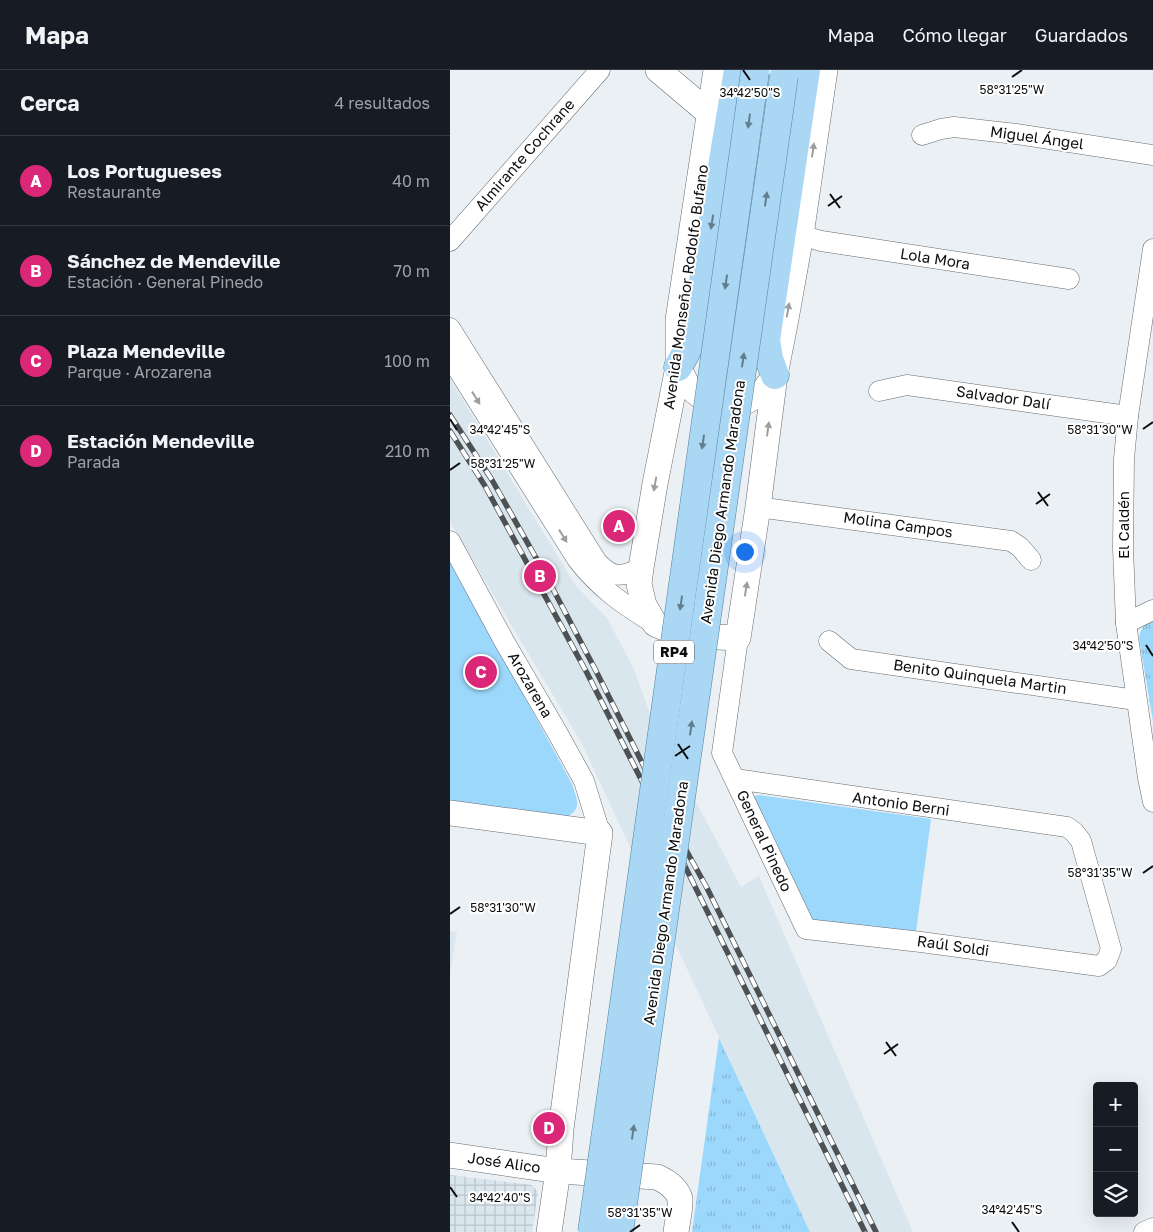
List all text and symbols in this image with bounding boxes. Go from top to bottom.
text: Mapa [25,20,89,49]
text: Mapa [828,24,874,46]
text: Cómo llegar [902,24,1007,46]
text: Guardados [1035,24,1128,46]
text: 58°31'25"W [980,82,1045,97]
text: 34°42'50"S [719,85,781,100]
text: Cerca [20,90,79,116]
text: 4 resultados [335,93,430,113]
street label: Almirante Cochrane [471,95,578,214]
one-way arrow [744,113,752,129]
street label: Miguel Ángel [989,122,1085,153]
one-way arrow [810,141,818,157]
text: Los Portugueses [67,159,222,182]
street label: Avenida Monseñor Rodolfo Bufano [659,163,711,410]
text: A [30,171,42,191]
text: 40 m [392,171,430,191]
text: Restaurante [67,182,161,202]
one-way arrow [763,190,771,206]
one-way arrow [708,214,716,230]
street label: Lola Mora [899,244,971,272]
text: Sánchez de Mendeville [67,249,280,272]
text: B [30,261,42,281]
text: 70 m [393,261,430,281]
text: Estación · General Pinedo [67,272,263,292]
one-way arrow [722,274,730,290]
one-way arrow [785,302,793,318]
text: Plaza Mendeville [67,339,225,362]
text: C [30,351,42,371]
text: 100 m [384,351,430,371]
one-way arrow [740,351,748,367]
text: Parque · Arozarena [67,362,212,382]
street label: Avenida Diego Armando Maradona [696,379,748,625]
street label: Salvador Dalí [955,382,1052,413]
one-way arrow [471,392,481,405]
one-way arrow [765,420,773,436]
text: 34°42'45"S [470,422,531,437]
text: 58°31'30"W [1067,422,1133,437]
text: Estación Mendeville [67,429,254,452]
one-way arrow [699,435,707,451]
text: D [30,441,42,461]
text: 210 m [385,441,430,461]
text: Parada [67,452,120,472]
text: 58°31'25"W [471,456,536,471]
one-way arrow [651,476,659,492]
street label: El Caldén [1114,491,1132,559]
pin: A [603,507,635,545]
street label: Molina Campos [842,507,954,541]
one-way arrow [558,529,567,542]
your location [732,539,758,565]
pin: B [524,557,556,595]
one-way arrow [742,581,750,597]
one-way arrow [676,596,684,612]
text: 34°42'50"S [1072,638,1134,653]
road number: RP4 [654,640,694,664]
street label: Arozarena [505,648,557,721]
pin: C [465,653,497,691]
street label: Benito Quinquela Martin [892,655,1068,697]
one-way arrow [687,720,695,736]
street label: Avenida Diego Armando Maradona [639,780,691,1026]
street label: General Pinedo [734,787,796,894]
street label: Antonio Berni [851,787,951,819]
text: 58°31'35"W [1068,865,1133,880]
text: 58°31'30"W [470,900,536,915]
street label: Raúl Soldi [916,931,990,959]
map controls [1093,1082,1138,1217]
button: + [1093,1082,1138,1127]
pin: D [533,1109,565,1147]
one-way arrow [630,1123,638,1139]
button: − [1093,1127,1138,1172]
street label: José Alico [467,1148,542,1176]
button: layers [1093,1172,1138,1217]
text: 34°42'40"S [469,1190,531,1205]
text: 34°42'45"S [982,1202,1043,1217]
text: 58°31'35"W [608,1205,673,1220]

